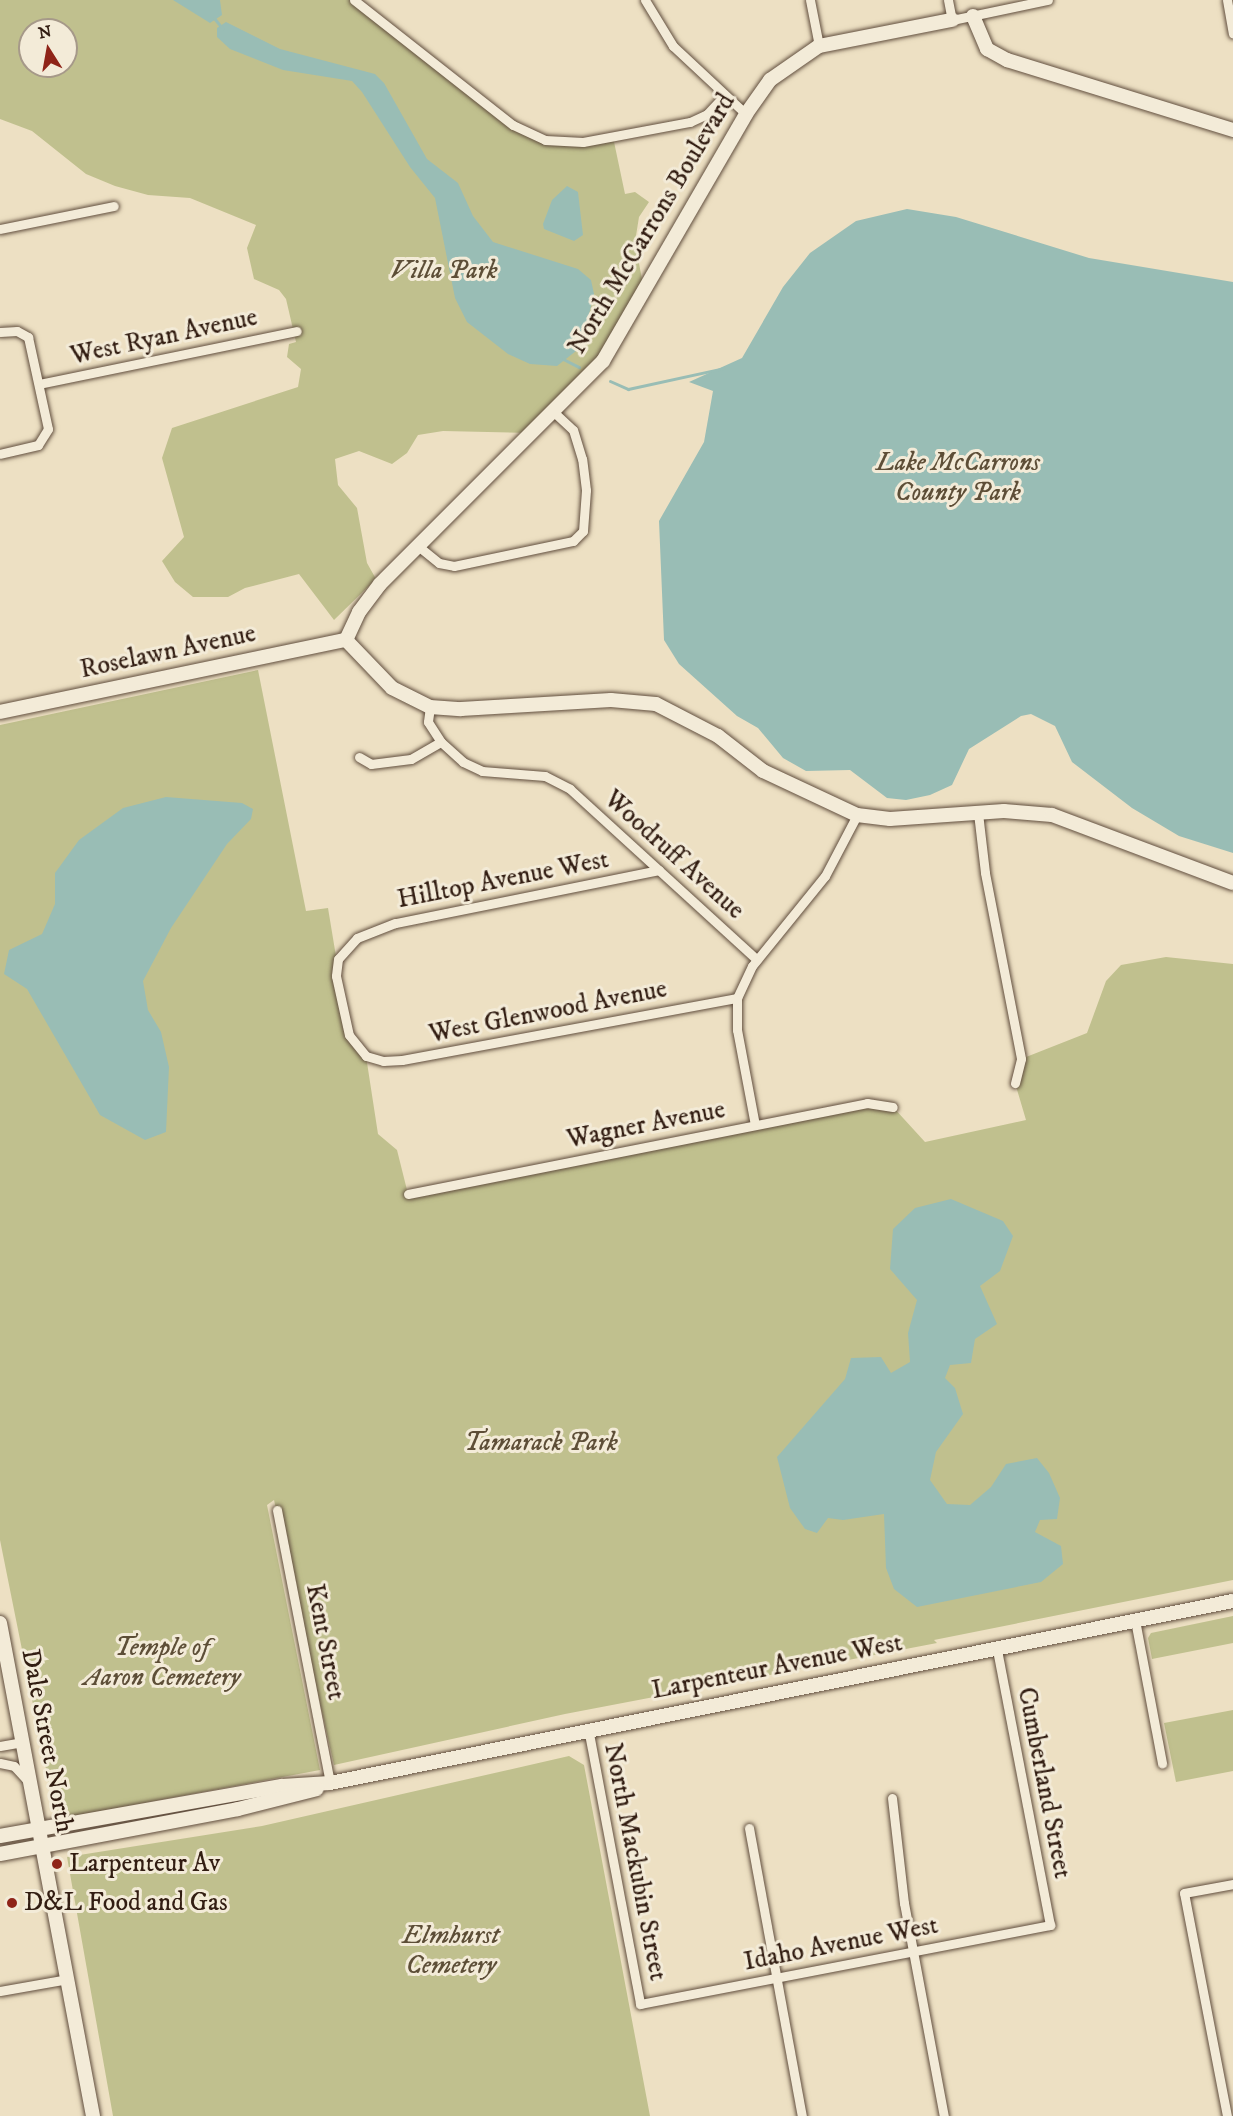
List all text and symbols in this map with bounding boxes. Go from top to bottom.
north arrow [18,18,78,78]
text: N [37,21,53,43]
street label: North McCarrons Boulevard [562,88,742,360]
park label: Villa Park [390,255,498,287]
street label: West Ryan Avenue [68,302,260,372]
park label: Lake McCarrons County Park [876,447,1040,508]
street label: Roselawn Avenue [77,618,259,686]
street label: Woodruff Avenue [597,784,751,926]
street label: Hilltop Avenue West [395,844,611,916]
street label: West Glenwood Avenue [427,974,669,1050]
street label: Wagner Avenue [564,1094,728,1156]
park label: Tamarack Park [464,1427,618,1459]
street label: Kent Street [298,1581,352,1703]
street label: Larpenteur Avenue West [649,1627,905,1707]
park label: Temple of Aaron Cemetery [84,1632,240,1694]
street label: Dale Street North [14,1646,80,1836]
street label: Cumberland Street [1010,1685,1078,1881]
street label: North Mackubin Street [597,1741,673,1983]
place label: Larpenteur Av [69,1848,220,1880]
marker: Larpenteur Av [50,1857,64,1871]
place label: D&L Food and Gas [24,1887,228,1919]
marker: D&L Food and Gas [5,1896,19,1910]
street label: Idaho Avenue West [741,1910,941,1978]
park label: Elmhurst Cemetery [403,1920,499,1982]

